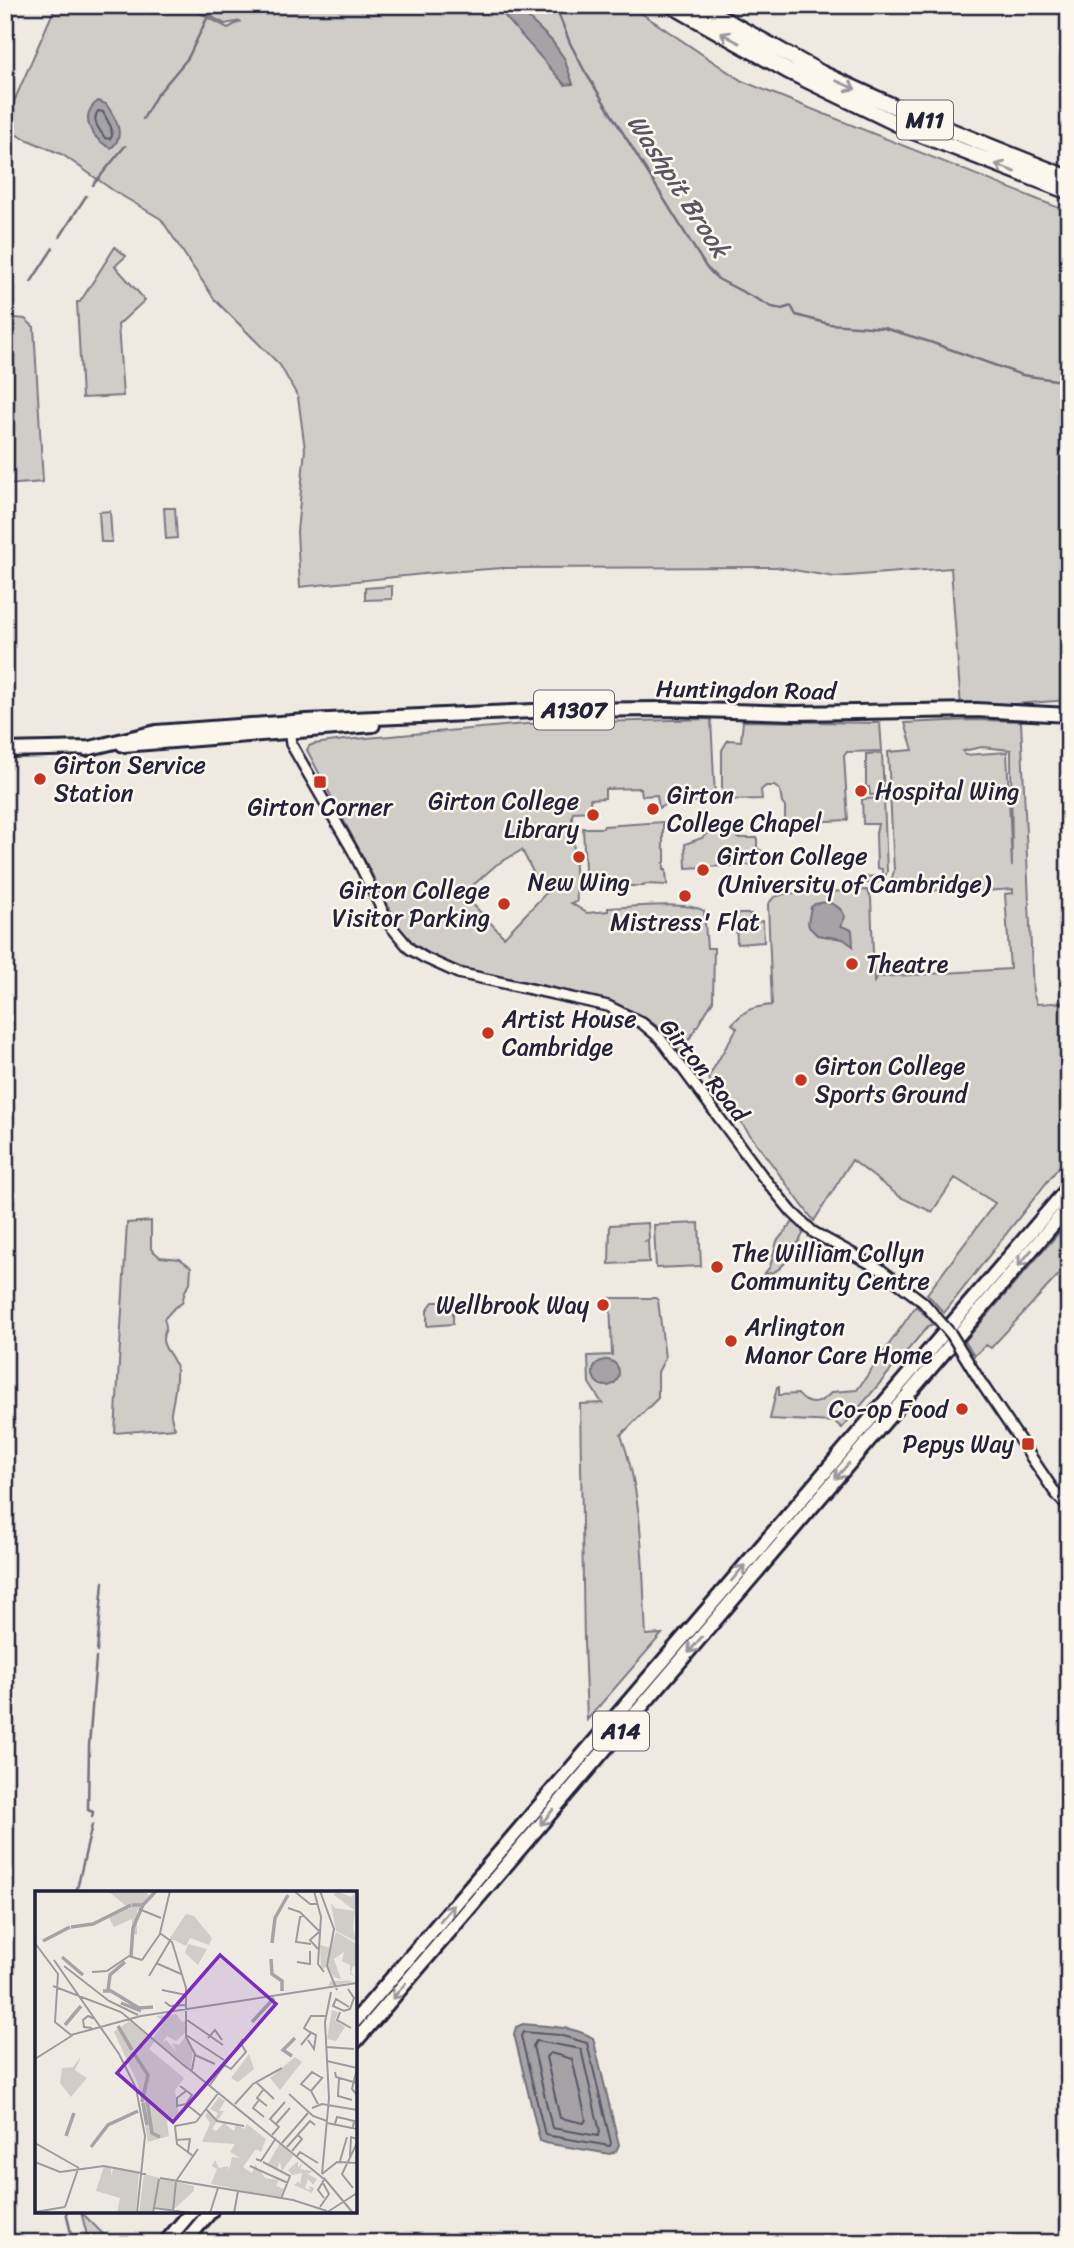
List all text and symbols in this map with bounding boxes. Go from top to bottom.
one-way arrow [720,31,740,45]
one-way arrow [835,79,856,92]
road number: M11 [897,100,953,140]
water label: Washpit Brook [615,104,744,269]
one-way arrow [994,161,1016,174]
street label: Huntingdon Road [655,667,839,713]
road number: A1307 [534,690,614,730]
place label: Girton Service Station [54,744,206,814]
place label: Hospital Wing [875,770,1020,812]
marker: Girton Service Station [32,771,48,787]
marker: Girton Corner [312,774,328,790]
place label: Girton College Chapel [667,774,823,844]
place label: Girton College Library [428,780,580,850]
marker: Hospital Wing [853,783,869,799]
place label: Girton Corner [247,786,394,828]
marker: Girton College Chapel [645,801,661,817]
marker: Girton College Library [585,807,601,823]
place label: Girton College (University of Cambridge) [717,835,992,905]
marker: New Wing [571,849,587,865]
place label: New Wing [528,861,630,903]
marker: Girton College (University of Cambridge) [695,862,711,878]
place label: Girton College Visitor Parking [332,869,490,939]
marker: Mistress' Flat [677,888,693,904]
marker: Girton College Visitor Parking [496,896,512,912]
place label: Mistress' Flat [610,901,760,943]
place label: Theatre [866,943,949,985]
marker: Theatre [844,956,860,972]
place label: Artist House Cambridge [501,998,637,1068]
street label: Girton Road [648,1008,761,1133]
marker: Artist House Cambridge [480,1025,496,1041]
place label: Girton College Sports Ground [815,1045,970,1115]
marker: Girton College Sports Ground [793,1072,809,1088]
place label: The William Collyn Community Centre [731,1232,930,1302]
one-way arrow [1017,1249,1033,1267]
marker: The William Collyn Community Centre [709,1259,725,1275]
place label: Wellbrook Way [436,1284,590,1326]
marker: Wellbrook Way [595,1297,611,1313]
place label: Arlington Manor Care Home [744,1306,933,1376]
marker: Arlington Manor Care Home [723,1333,739,1349]
place label: Co-op Food [829,1388,949,1430]
marker: Co-op Food [954,1401,970,1417]
place label: Pepys Way [903,1423,1015,1465]
marker: Pepys Way [1020,1436,1036,1452]
one-way arrow [834,1462,850,1480]
one-way arrow [730,1564,746,1582]
one-way arrow [687,1635,703,1653]
road number: A14 [593,1712,649,1750]
one-way arrow [539,1808,554,1826]
inset map [35,1891,357,2213]
one-way arrow [439,1905,455,1923]
one-way arrow [391,1981,407,1999]

